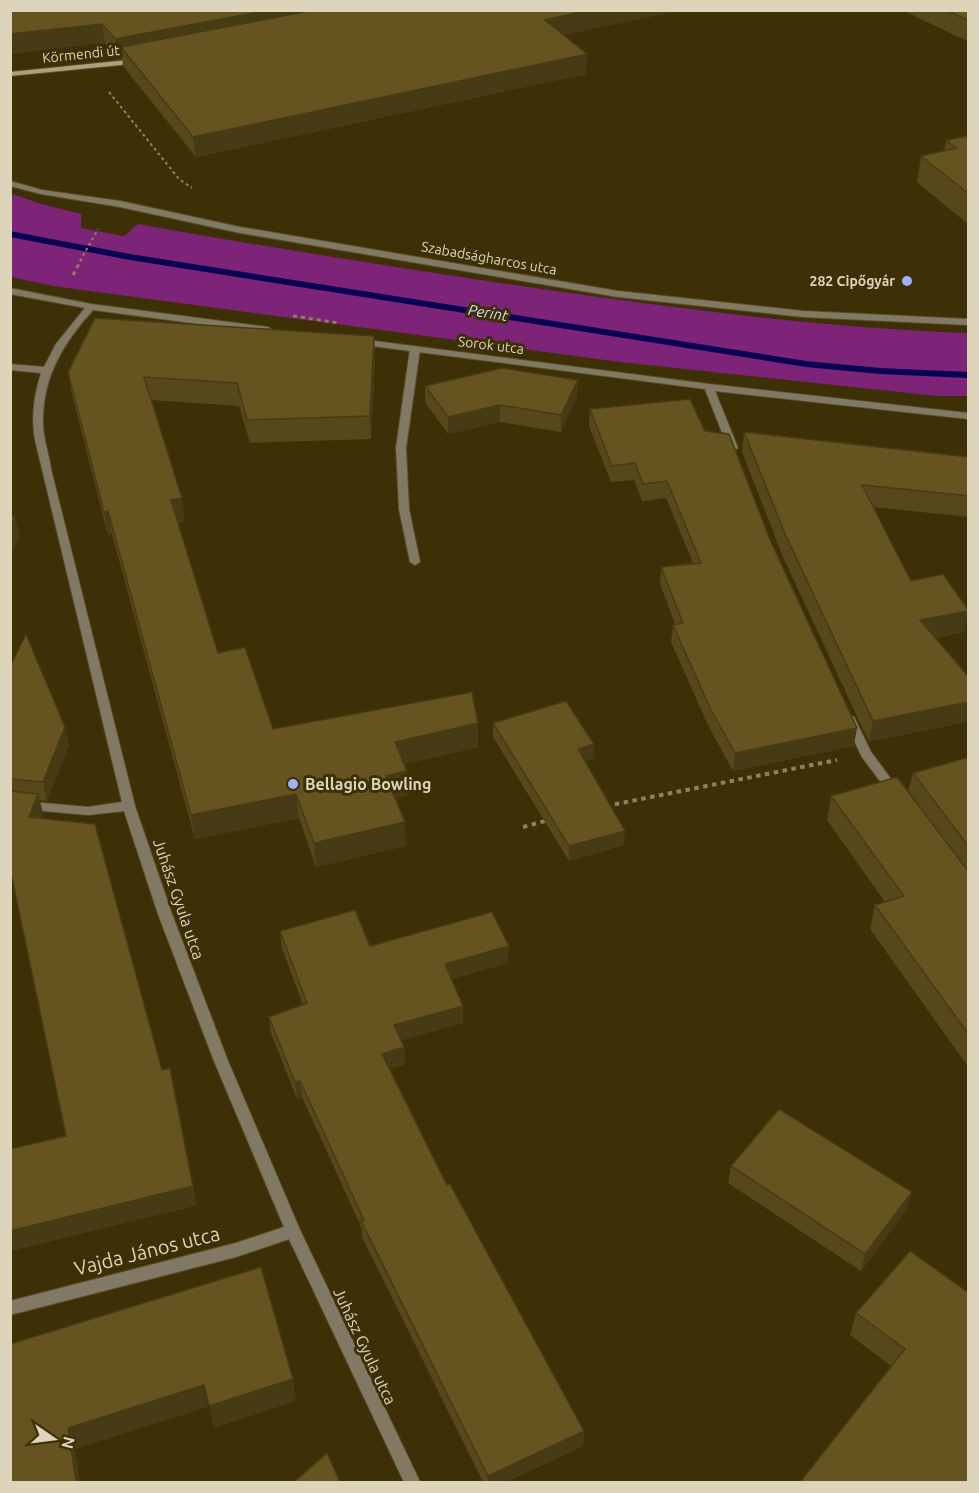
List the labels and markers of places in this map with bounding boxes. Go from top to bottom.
place label: 282 Cipőgyár [810,273,895,289]
marker: 282 Cipőgyár [900,274,914,288]
place label: Bellagio Bowling [305,775,431,793]
marker: Bellagio Bowling [286,777,300,791]

